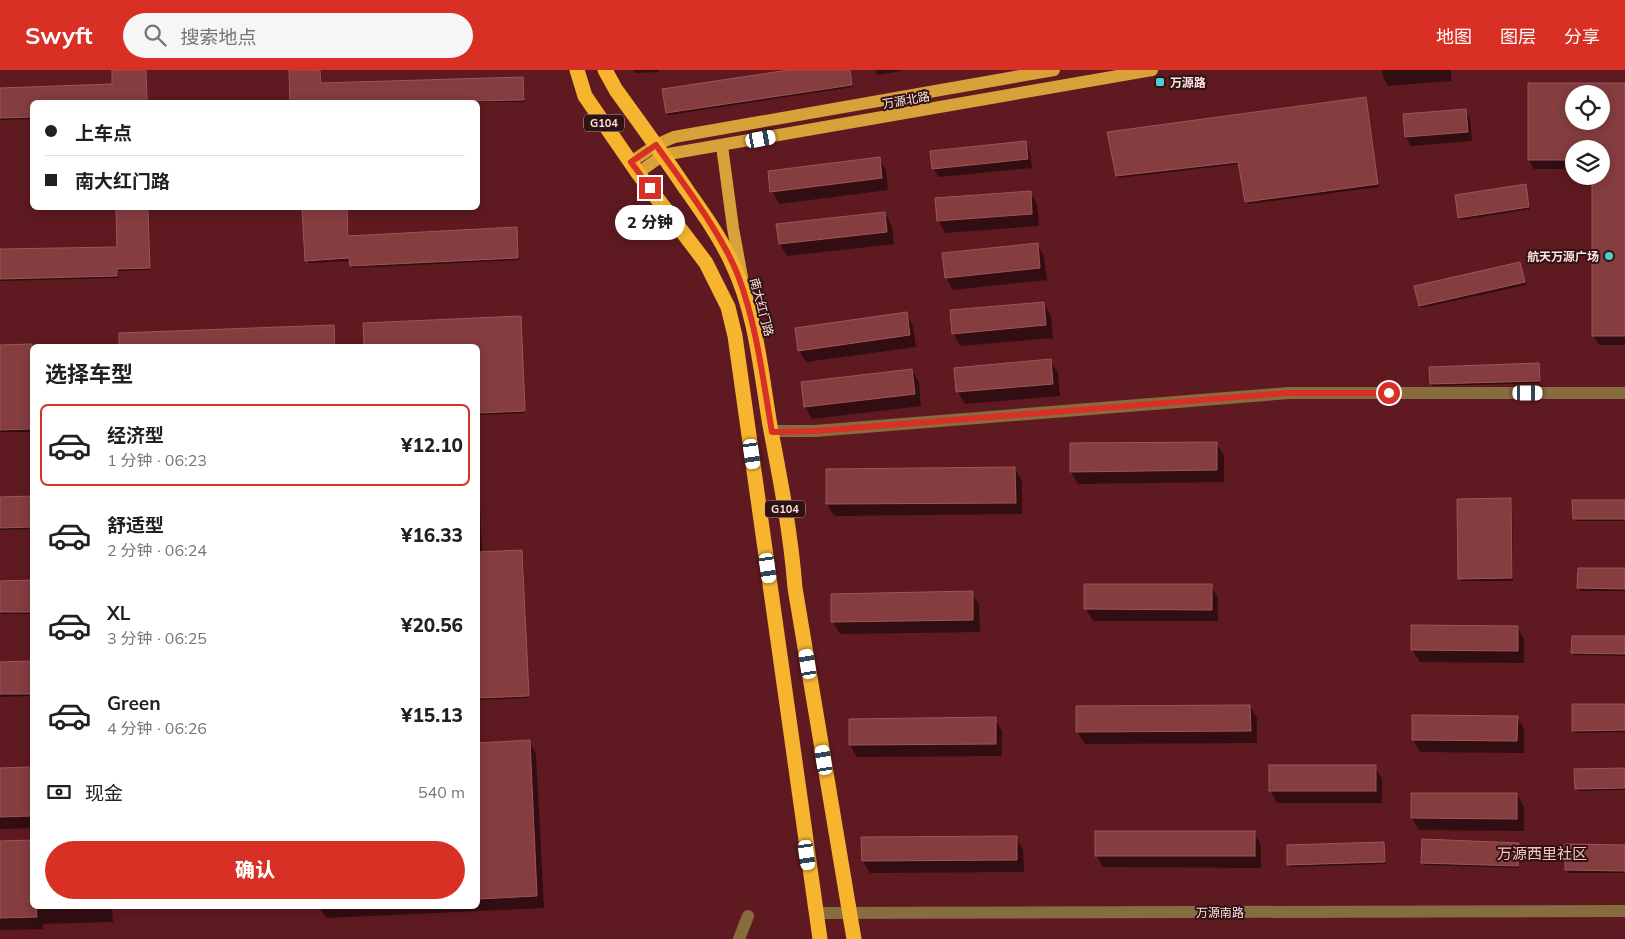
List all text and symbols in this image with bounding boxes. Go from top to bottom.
search box [123,13,473,58]
text: Swyft [25,20,93,50]
icon: search [141,21,169,49]
text: 搜索地点 [181,25,257,49]
text: 地图 [1436,25,1472,48]
text: 图层 [1500,25,1536,48]
text: 分享 [1564,25,1600,48]
place label: 万源路 [1170,75,1206,90]
marker: 万源路 [1154,76,1166,88]
map controls [1565,85,1610,185]
button: locate [1565,85,1610,130]
street label: 万源北路 [881,88,931,112]
road number: G104 [584,114,624,132]
text: 上车点 [75,121,132,145]
car [744,129,777,149]
button: layers [1565,140,1610,185]
text: 南大红门路 [75,169,170,193]
route end [639,177,661,199]
callout: 2 分钟 [615,206,685,240]
text: 2 分钟 [627,212,673,232]
place label: 航天万源广场 [1527,249,1599,264]
marker: 航天万源广场 [1603,250,1615,262]
street label: 南大红门路 [747,276,777,338]
text: 选择车型 [45,360,133,388]
route start [1378,382,1400,404]
car [1513,386,1543,401]
icon: car [47,423,92,468]
text: 经济型 [107,423,164,447]
text: ¥12.10 [401,433,463,457]
car [742,438,761,470]
text: 1 分钟 · 06:23 [107,450,207,470]
road number: G104 [765,500,805,518]
icon: car [47,513,92,558]
text: 舒适型 [107,513,164,537]
text: ¥16.33 [401,523,463,547]
text: 2 分钟 · 06:24 [107,540,207,560]
car [758,552,777,584]
text: XL [107,601,130,625]
icon: car [47,603,92,648]
text: ¥20.56 [401,613,463,637]
text: 3 分钟 · 06:25 [107,628,207,648]
car [798,648,817,680]
text: Green [107,691,161,715]
icon: car [47,693,92,738]
text: ¥15.13 [401,703,463,727]
text: 4 分钟 · 06:26 [107,718,207,738]
car [814,744,833,776]
icon: cash [45,778,73,806]
text: 现金 [85,781,123,805]
text: 540 m [418,782,465,802]
car [797,839,816,871]
button: 确认 [45,841,465,899]
district label: 万源西里社区 [1497,844,1587,863]
street label: 万源南路 [1196,905,1244,920]

